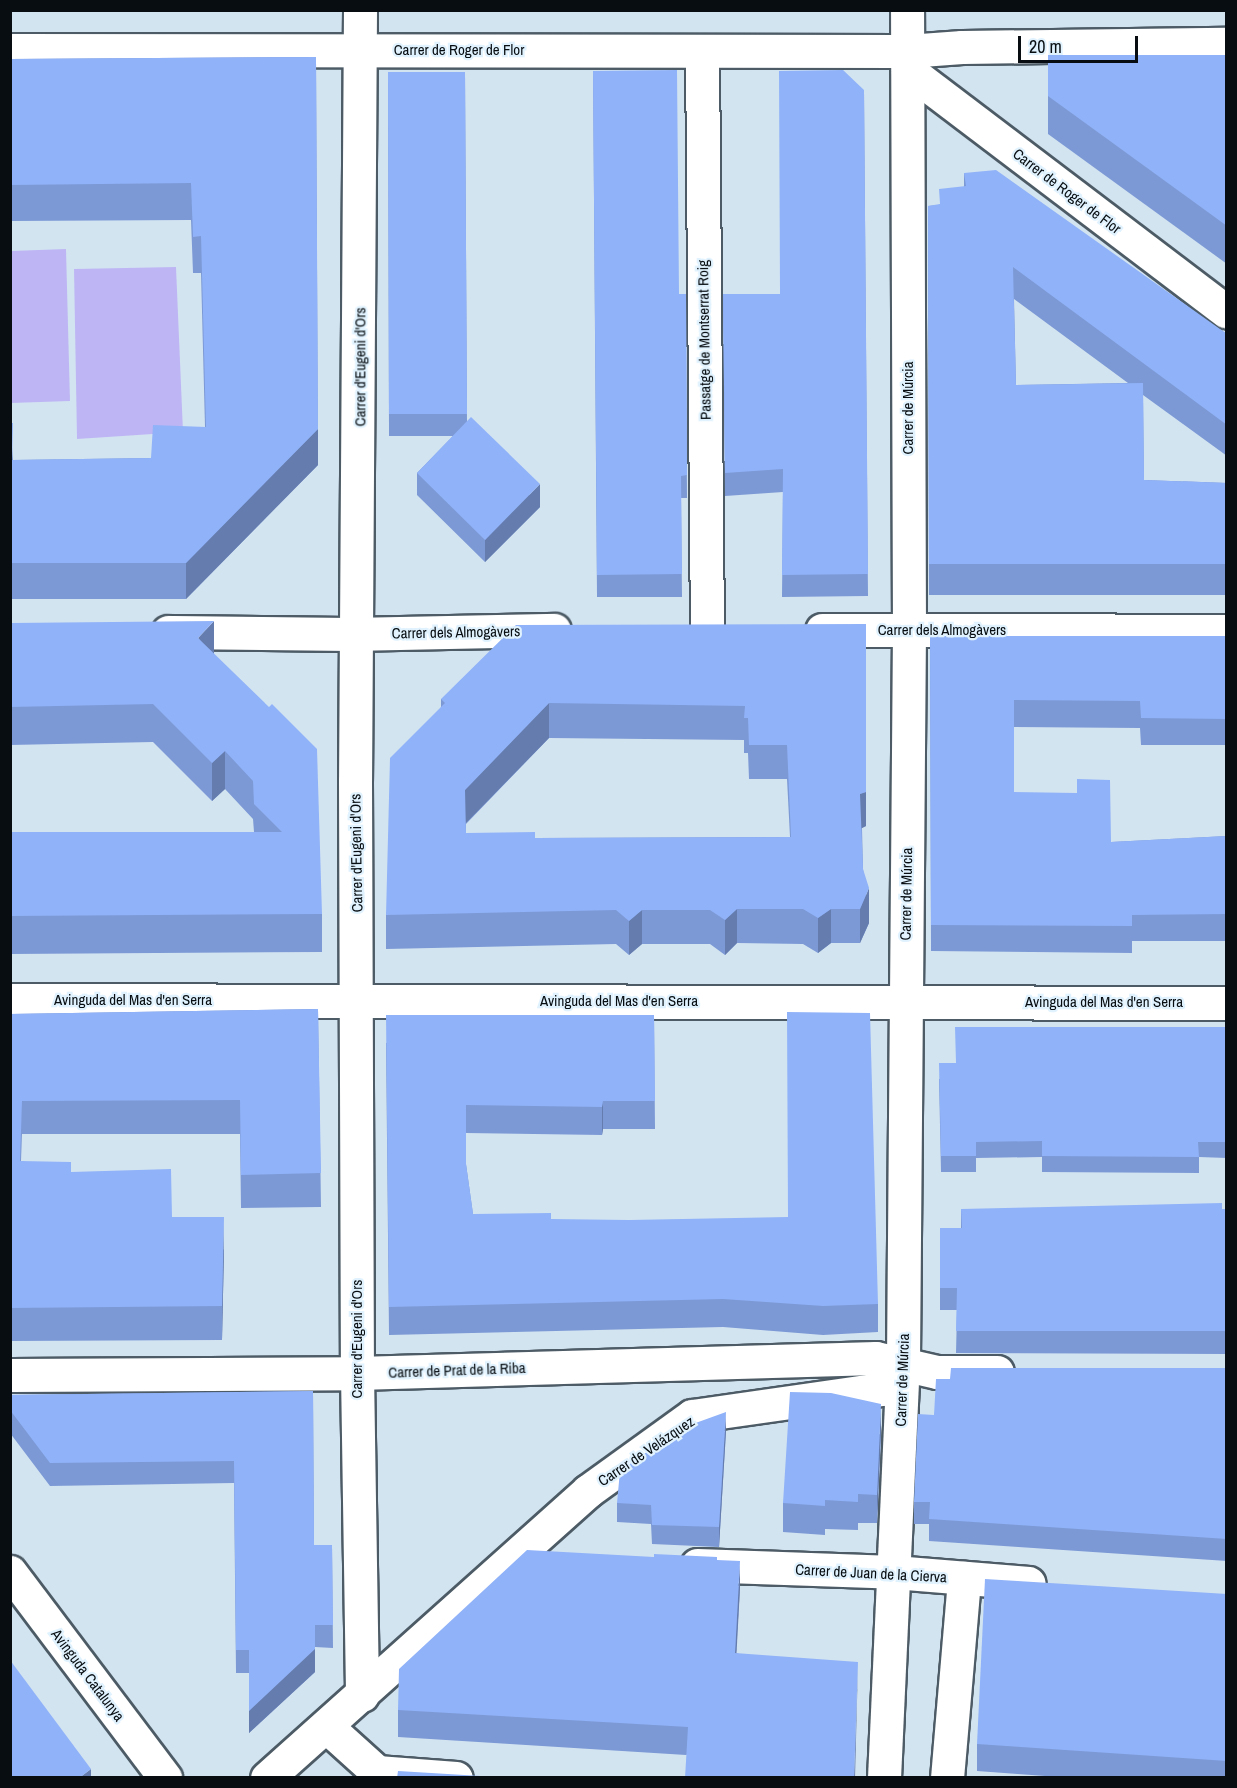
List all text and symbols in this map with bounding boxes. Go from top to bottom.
scale bar [1021,24,1141,62]
text: 20 m [1029,34,1062,59]
street label: Carrer de Roger de Flor [394,41,524,59]
street label: Carrer de Roger de Flor [1009,145,1125,237]
street label: Passatge de Montserrat Roig [694,260,714,420]
street label: Carrer d'Eugeni d'Ors [351,308,369,426]
street label: Carrer de Múrcia [899,362,917,454]
street label: Carrer dels Almogàvers [877,621,1007,639]
street label: Carrer dels Almogàvers [391,622,521,642]
street label: Carrer d'Eugeni d'Ors [346,793,366,913]
street label: Carrer de Múrcia [896,847,916,941]
street label: Avinguda del Mas d'en Serra [54,991,212,1009]
street label: Avinguda del Mas d'en Serra [540,992,698,1010]
street label: Avinguda del Mas d'en Serra [1025,993,1183,1011]
street label: Carrer d'Eugeni d'Ors [348,1280,366,1398]
street label: Carrer de Múrcia [891,1333,913,1427]
street label: Carrer de Prat de la Riba [388,1359,526,1381]
street label: Carrer de Velázquez [594,1412,698,1490]
street label: Carrer de Juan de la Cierva [795,1560,947,1586]
street label: Avinguda Catalunya [48,1625,128,1725]

